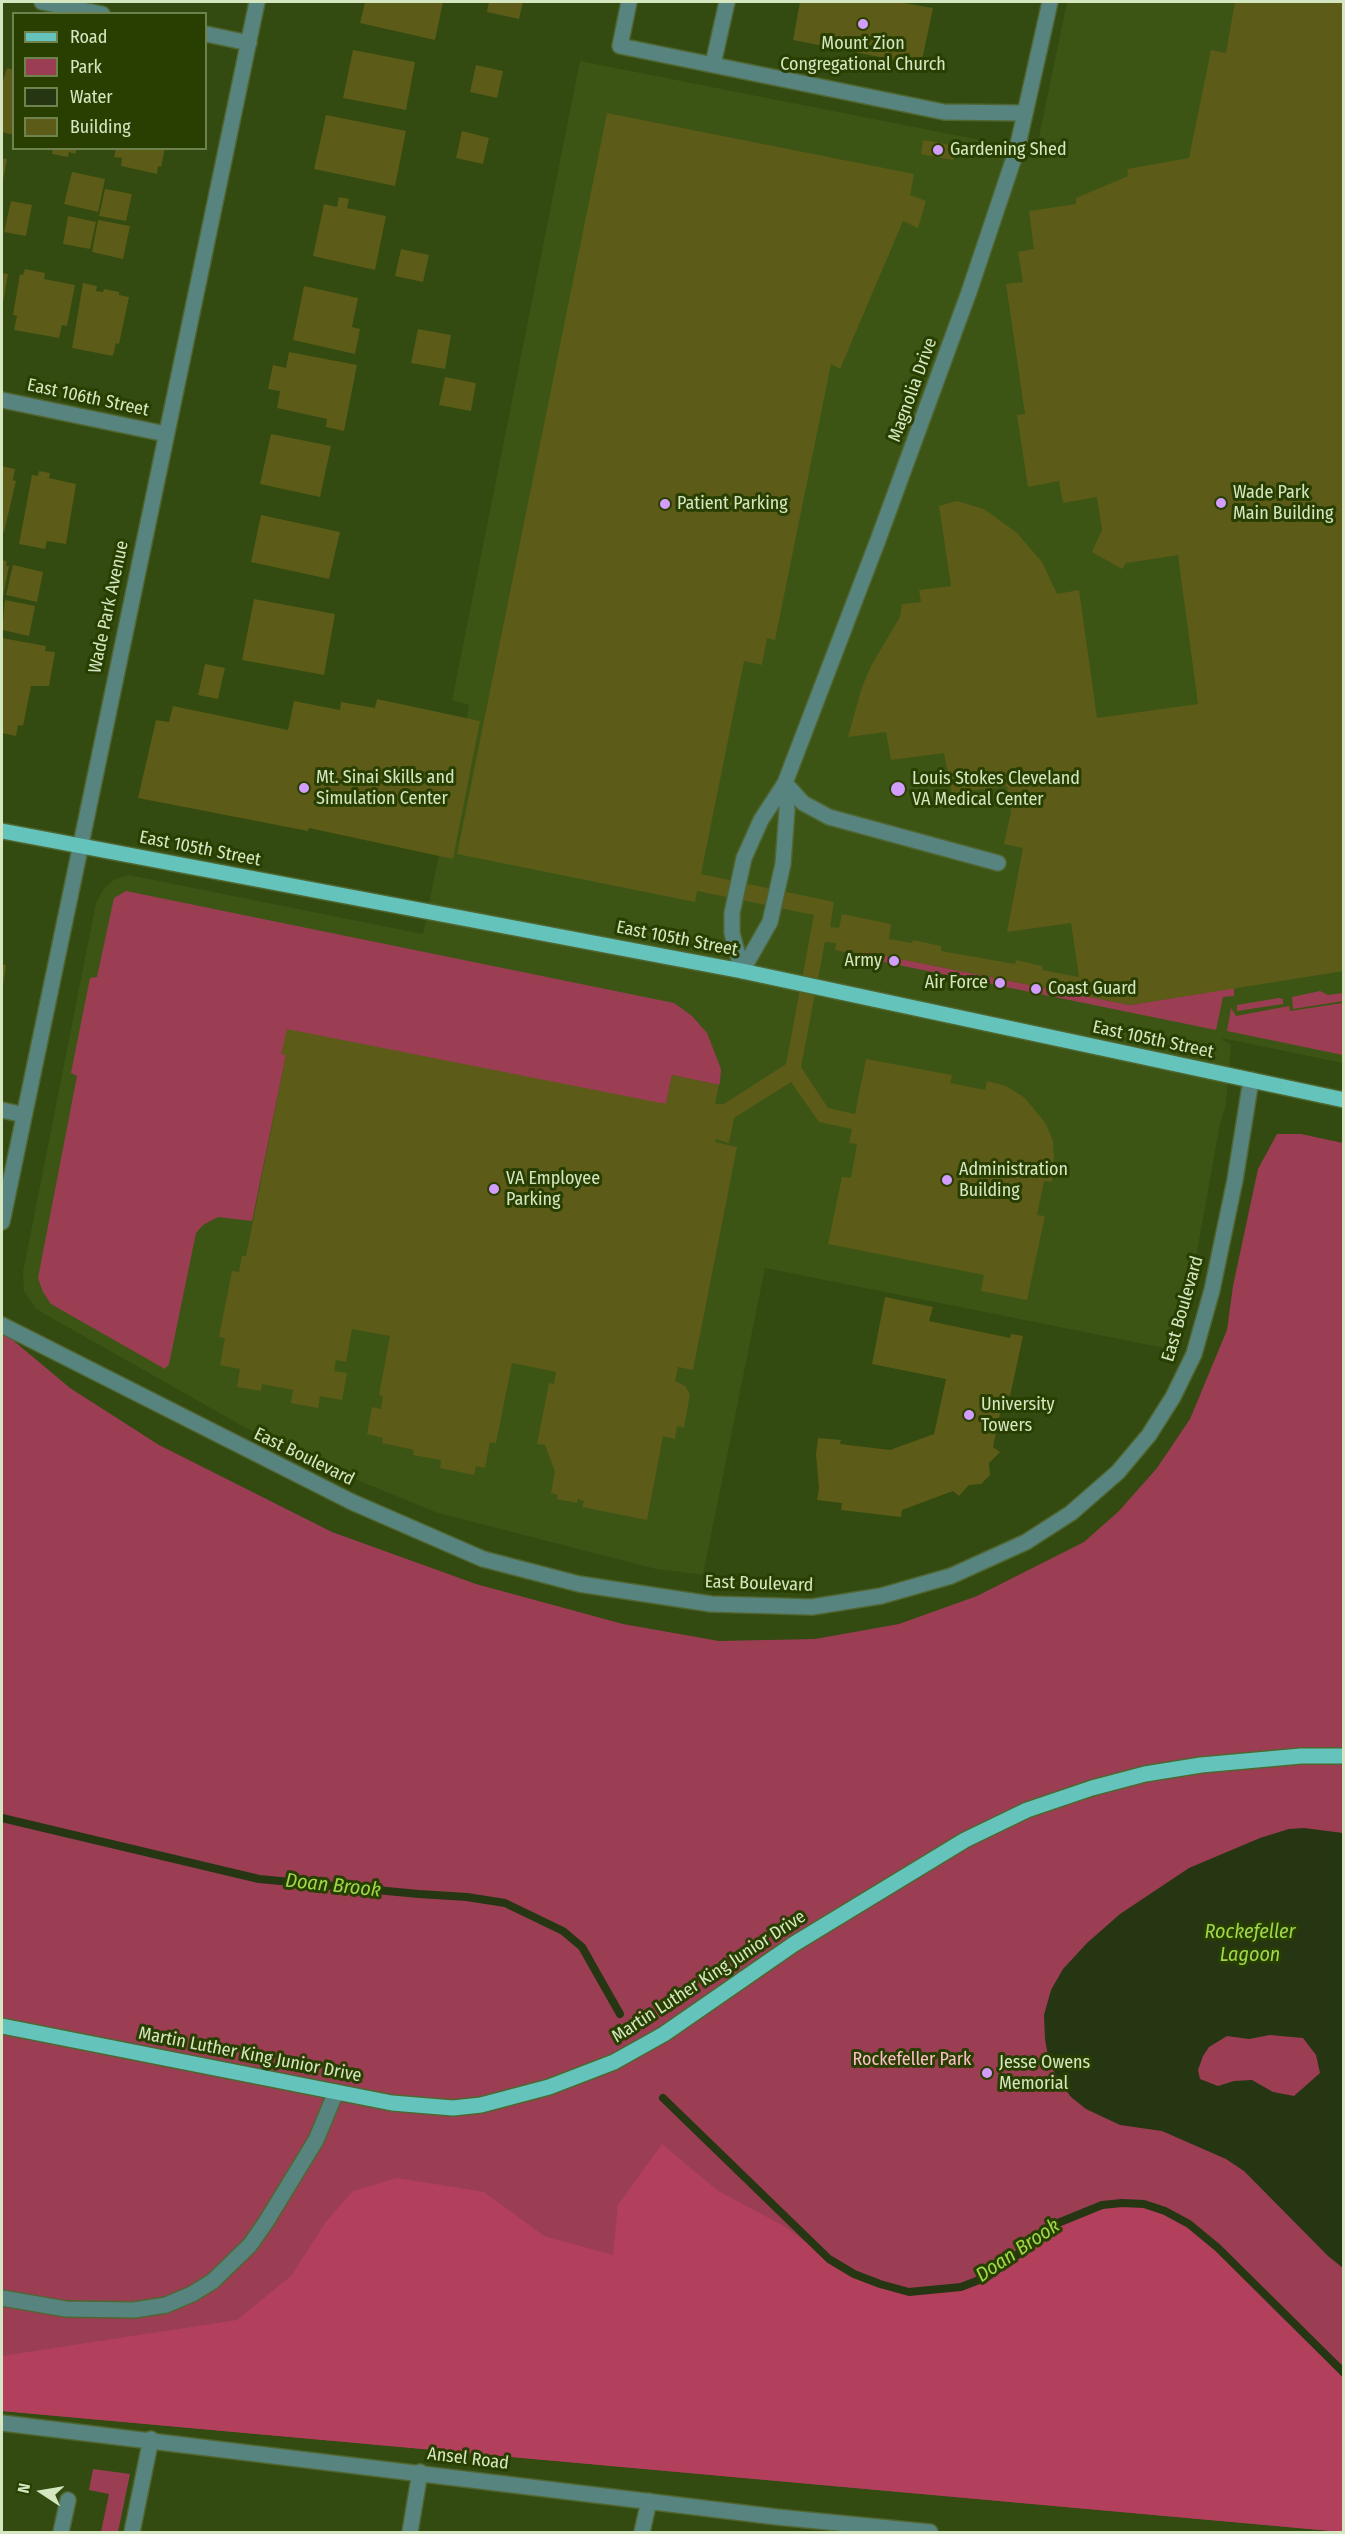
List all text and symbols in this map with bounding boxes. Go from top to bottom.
legend [12,12,207,150]
marker: Mount Zion Congregational Church [856,17,870,31]
text: Road [70,26,107,48]
place label: Mount Zion Congregational Church [780,33,946,76]
text: Park [70,56,102,78]
text: Water [70,86,113,108]
text: Building [70,116,131,138]
place label: Gardening Shed [950,139,1067,161]
marker: Gardening Shed [931,143,945,157]
street label: Magnolia Drive [884,335,942,445]
street label: East 106th Street [25,375,151,421]
place label: Wade Park Main Building [1233,482,1333,524]
place label: Patient Parking [677,493,788,515]
marker: Wade Park Main Building [1214,496,1228,510]
marker: Patient Parking [658,497,672,511]
street label: Wade Park Avenue [84,539,134,675]
place label: Mt. Sinai Skills and Simulation Center [316,767,455,810]
place label: Louis Stokes Cleveland VA Medical Center [912,768,1080,810]
marker: Louis Stokes Cleveland VA Medical Center [889,780,907,798]
marker: Mt. Sinai Skills and Simulation Center [297,781,311,795]
street label: East 105th Street [138,827,262,871]
street label: East 105th Street [615,917,739,961]
place label: Army [845,950,882,972]
marker: Army [887,954,901,968]
place label: Air Force [925,972,988,994]
marker: Air Force [993,976,1007,990]
place label: Coast Guard [1048,978,1137,1000]
marker: Coast Guard [1029,982,1043,996]
street label: East 105th Street [1091,1017,1215,1063]
place label: Administration Building [959,1159,1068,1202]
place label: VA Employee Parking [506,1168,600,1210]
marker: Administration Building [940,1173,954,1187]
marker: VA Employee Parking [487,1182,501,1196]
street label: East Boulevard [1158,1254,1208,1364]
place label: University Towers [981,1394,1055,1436]
marker: University Towers [962,1408,976,1422]
street label: East Boulevard [250,1423,358,1491]
street label: East Boulevard [704,1571,814,1597]
water label: Doan Brook [284,1869,382,1903]
street label: Martin Luther King Junior Drive [608,1906,810,2048]
water label: Rockefeller Lagoon [1205,1920,1295,1967]
street label: Martin Luther King Junior Drive [137,2023,363,2087]
park label: Rockefeller Park [853,2049,971,2071]
place label: Jesse Owens Memorial [999,2052,1090,2094]
marker: Jesse Owens Memorial [980,2066,994,2080]
water label: Doan Brook [972,2214,1064,2288]
street label: Ansel Road [426,2443,510,2475]
north arrow [12,2462,72,2522]
text: N [14,2481,34,2495]

